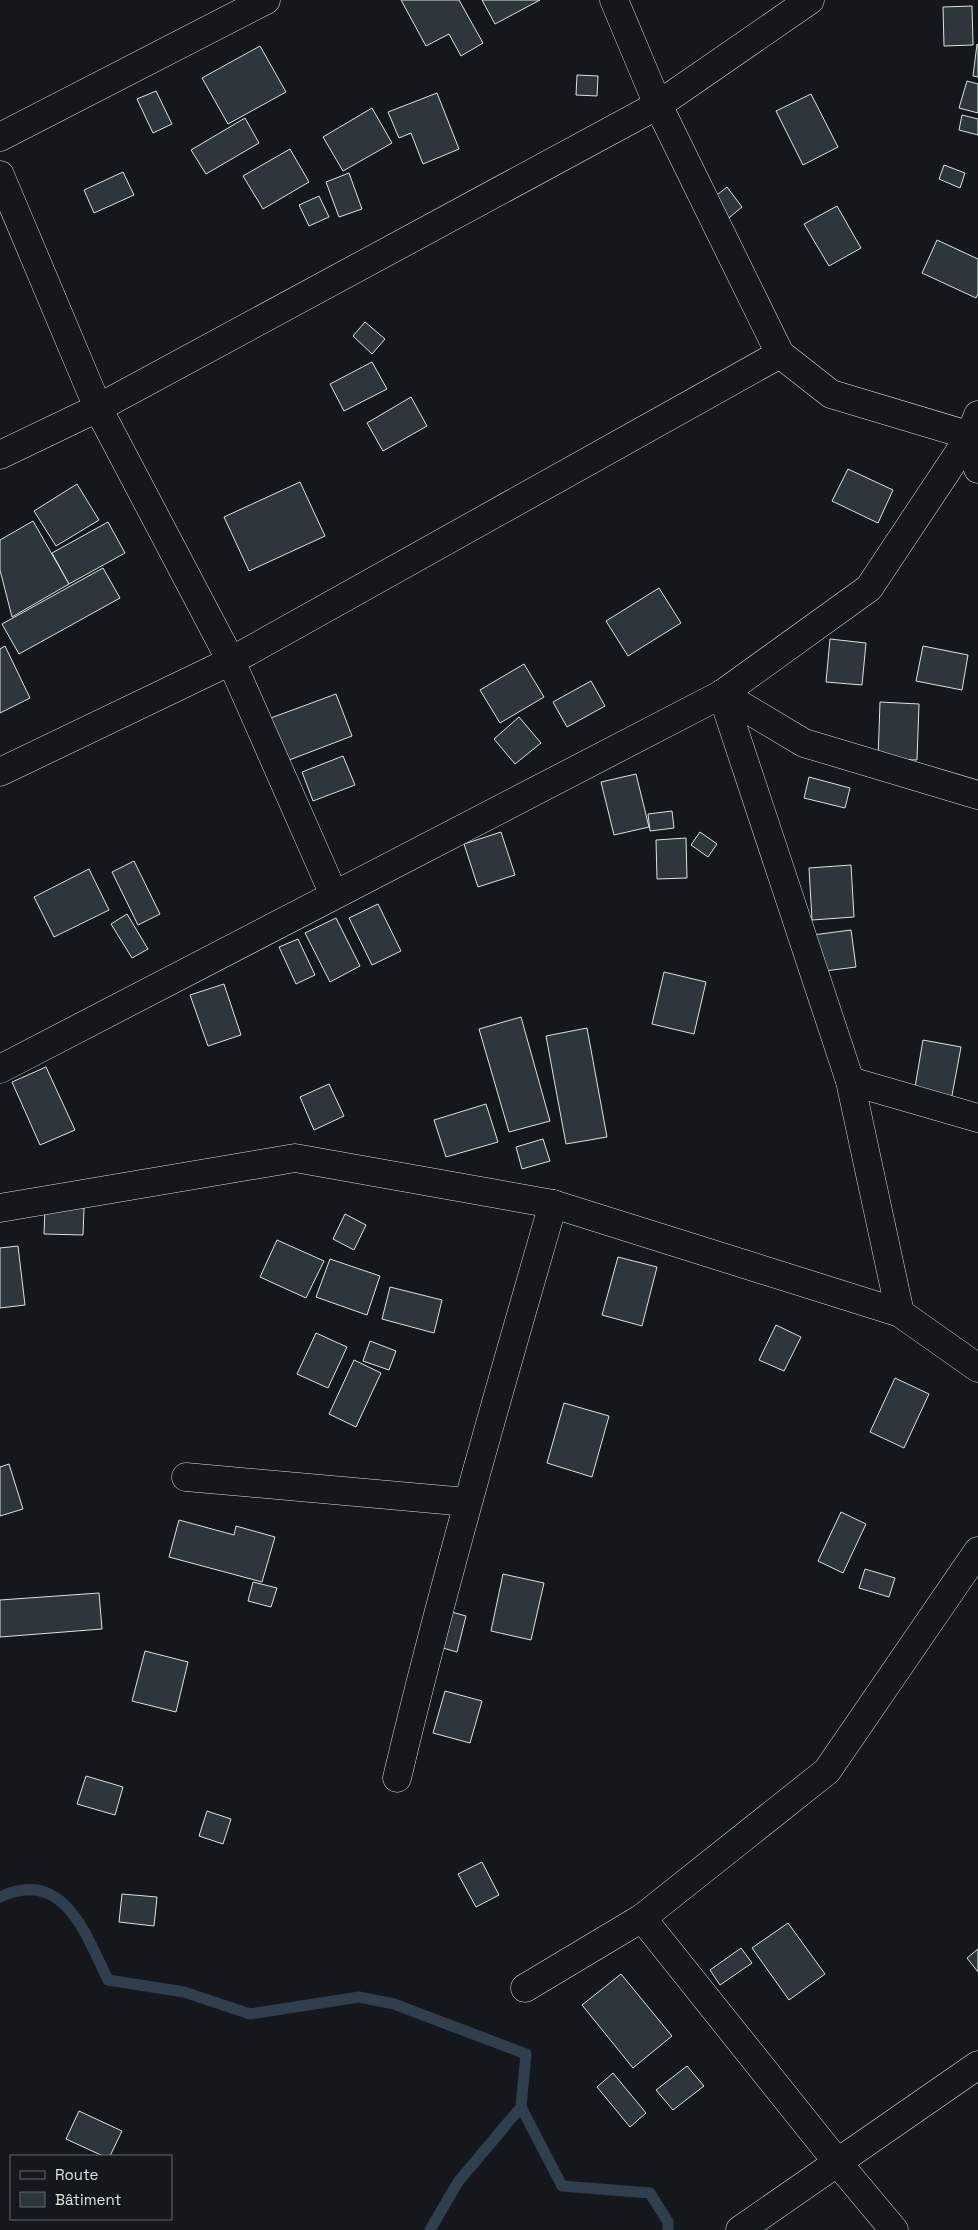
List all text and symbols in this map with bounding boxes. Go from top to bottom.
legend [10,2155,172,2220]
text: Route [55,2165,99,2184]
text: Bâtiment [55,2190,121,2209]

